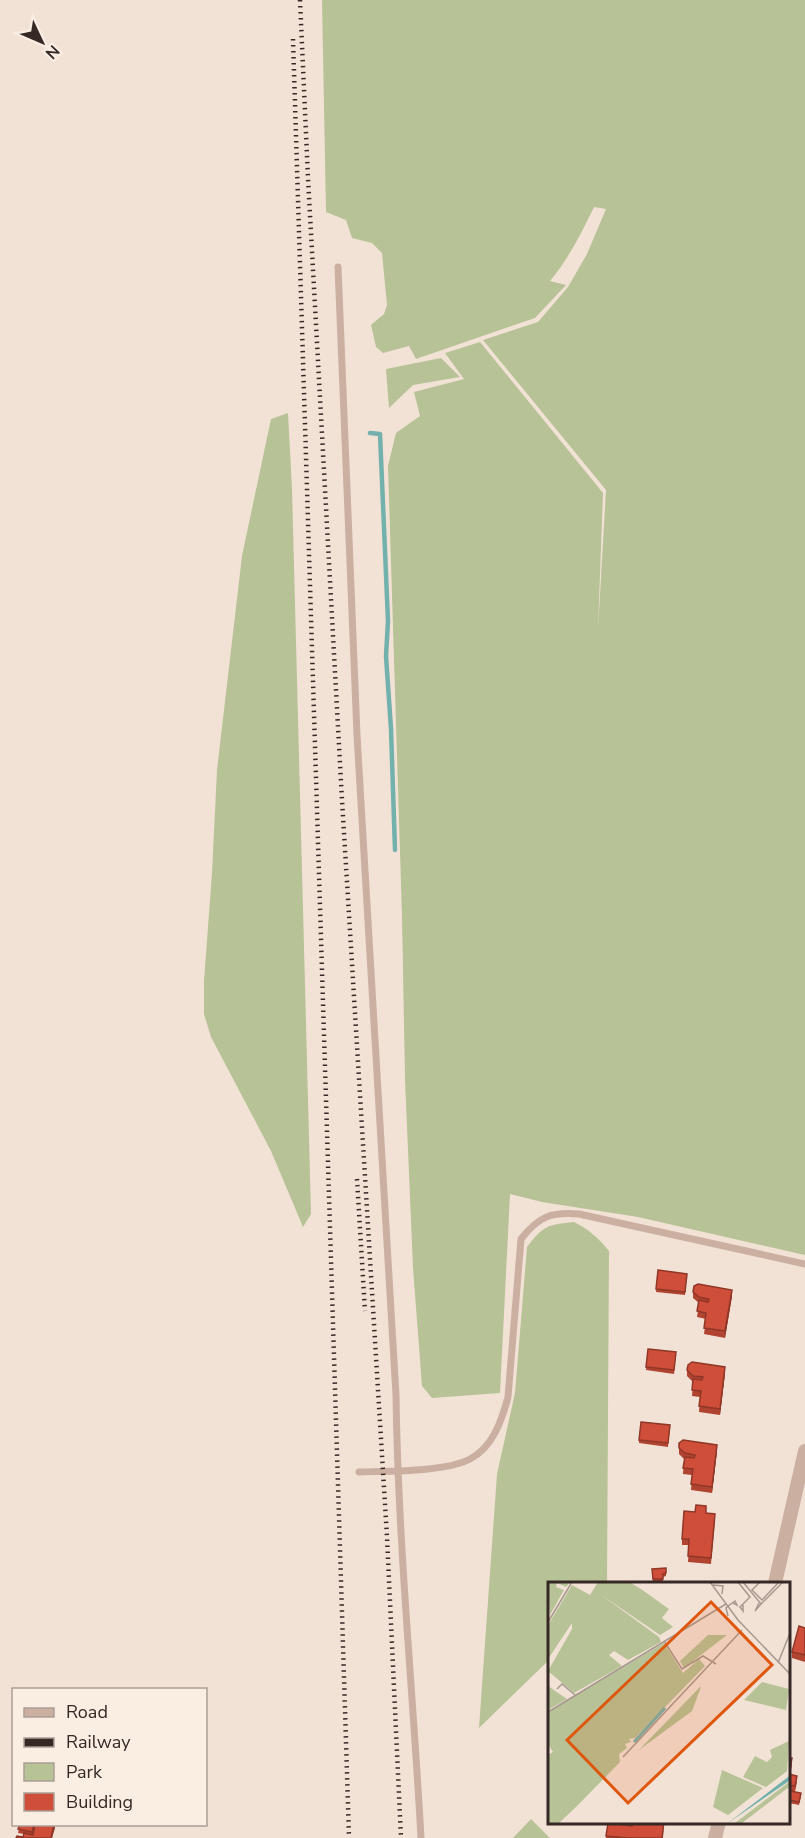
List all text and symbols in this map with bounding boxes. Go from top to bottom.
north arrow [12,12,72,72]
text: N [40,40,64,64]
inset map [548,1582,790,1823]
legend [12,1688,207,1826]
text: Road [66,1700,108,1724]
text: Railway [66,1730,131,1754]
text: Park [66,1760,103,1784]
text: Building [66,1790,133,1814]

